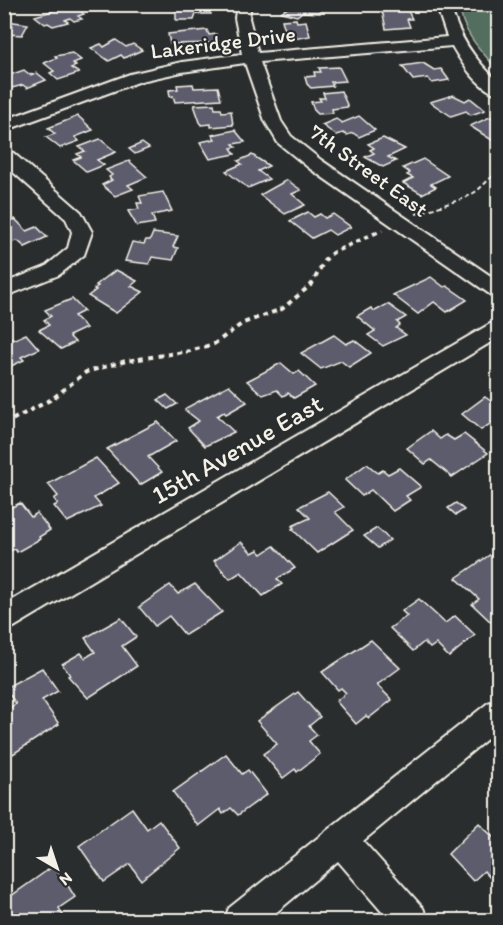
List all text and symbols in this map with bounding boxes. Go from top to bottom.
street label: Lakeridge Drive [149,20,297,65]
street label: 7th Street East [304,118,434,223]
street label: 15th Avenue East [146,387,328,511]
north arrow [27,838,87,898]
text: N [56,868,76,890]

